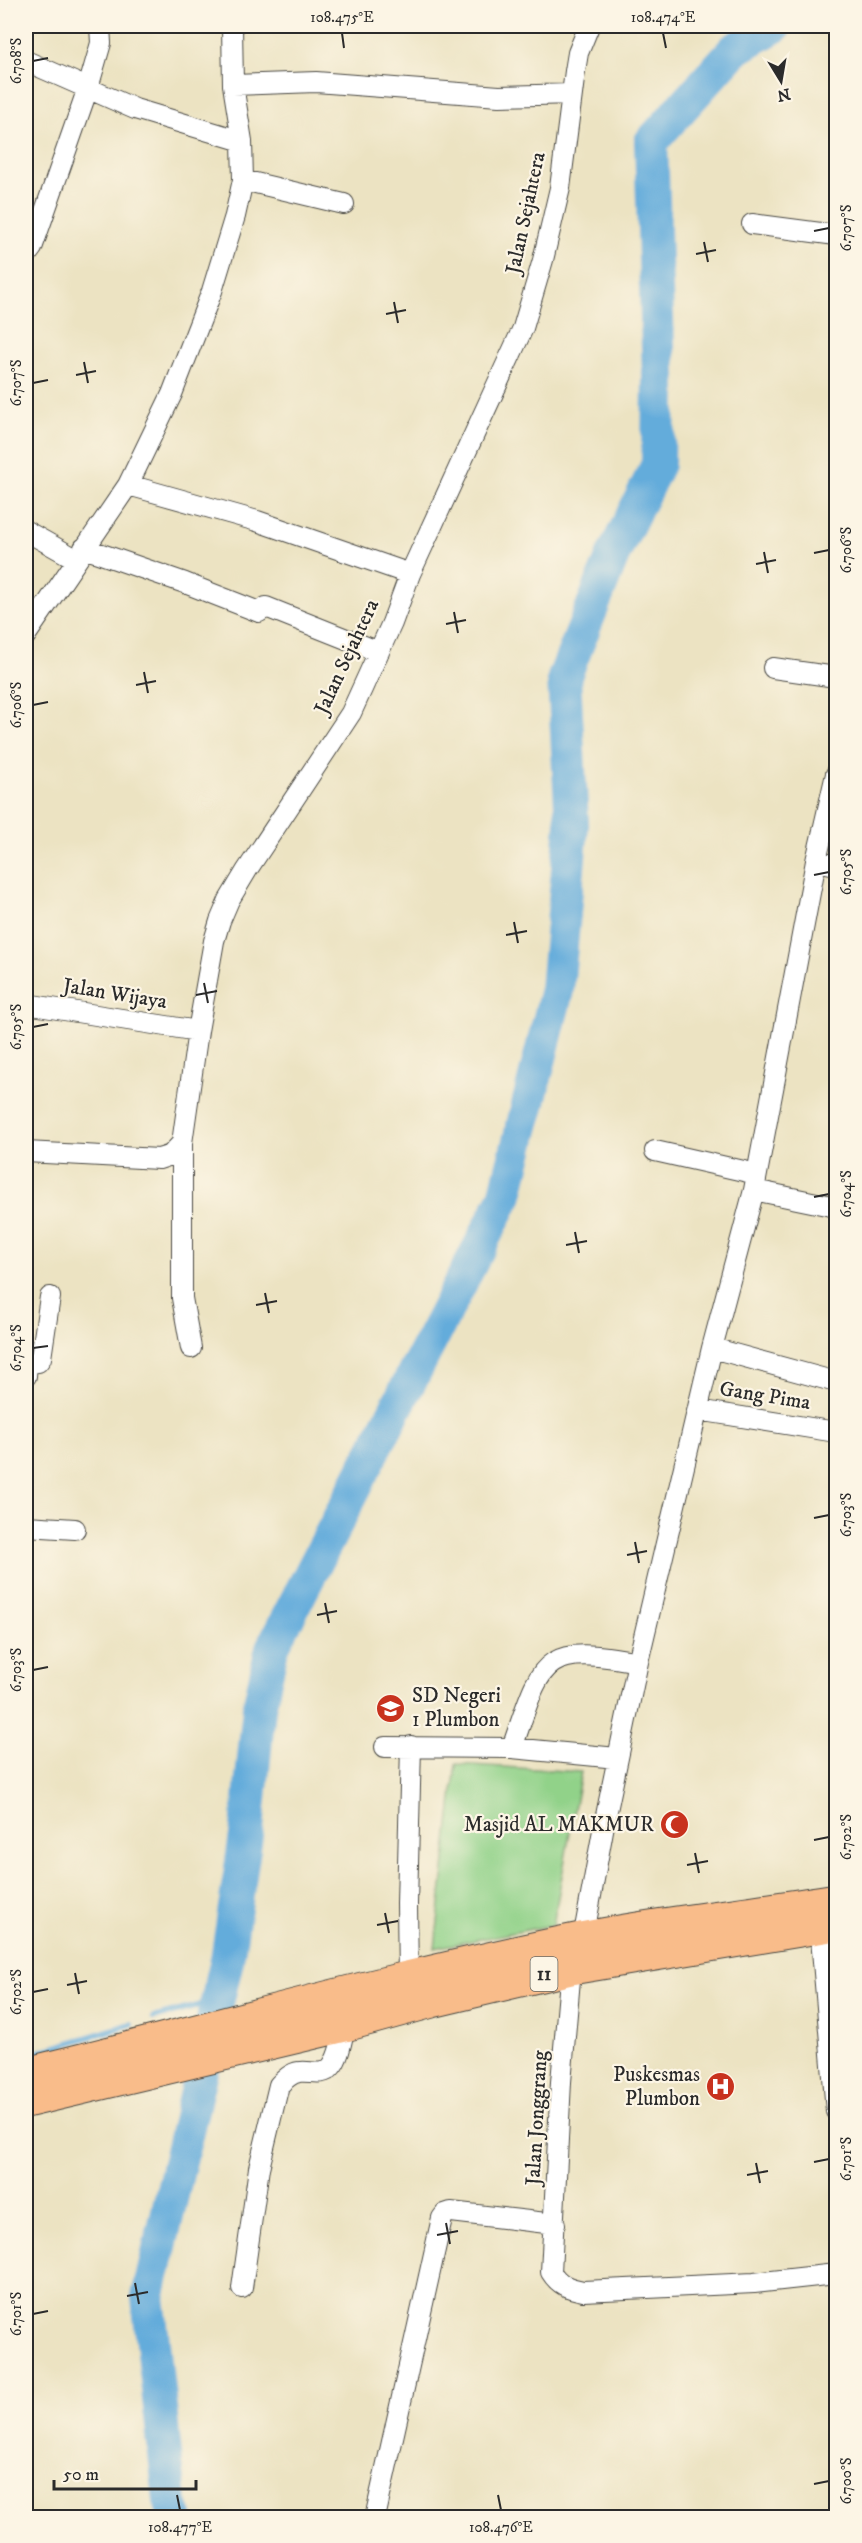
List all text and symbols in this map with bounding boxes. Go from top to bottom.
text: 108.475°E [310,8,374,27]
text: 108.474°E [631,8,696,27]
text: 6.708°S [7,38,26,84]
north arrow [751,51,811,111]
text: N [775,84,792,106]
street label: Jalan Sejahtera [500,149,552,278]
text: 6.707°S [837,204,856,252]
text: 6.707°S [7,359,26,407]
text: 6.706°S [837,526,856,573]
street label: Jalan Sejahtera [308,595,385,721]
text: 6.706°S [7,681,26,728]
text: 6.705°S [837,849,856,895]
street label: Jalan Wijaya [59,973,169,1015]
text: 6.705°S [7,1004,26,1050]
text: 6.704°S [837,1170,856,1218]
text: 6.704°S [7,1324,26,1372]
street label: Gang Pima [718,1376,812,1416]
text: 6.703°S [837,1493,856,1537]
text: 6.703°S [7,1648,26,1692]
place label: SD Negeri 1 Plumbon [412,1683,501,1733]
school or university icon: SD Negeri 1 Plumbon [375,1692,407,1724]
mosque icon: Masjid AL MAKMUR [659,1809,691,1841]
place label: Masjid AL MAKMUR [464,1812,654,1838]
text: 6.702°S [837,1814,856,1860]
road number: 11 [530,1957,558,1991]
text: 6.702°S [7,1969,26,2015]
street label: Jalan Jonggrang [520,2049,554,2188]
place label: Puskesmas Plumbon [613,2062,700,2112]
hospital icon: Puskesmas Plumbon [705,2071,737,2103]
text: 6.701°S [837,2137,856,2181]
text: 6.701°S [7,2292,26,2336]
scale bar [54,2453,196,2491]
text: 6.700°S [837,2457,856,2505]
text: 50 m [63,2464,99,2486]
text: 108.477°E [148,2518,212,2537]
text: 108.476°E [469,2518,533,2537]

